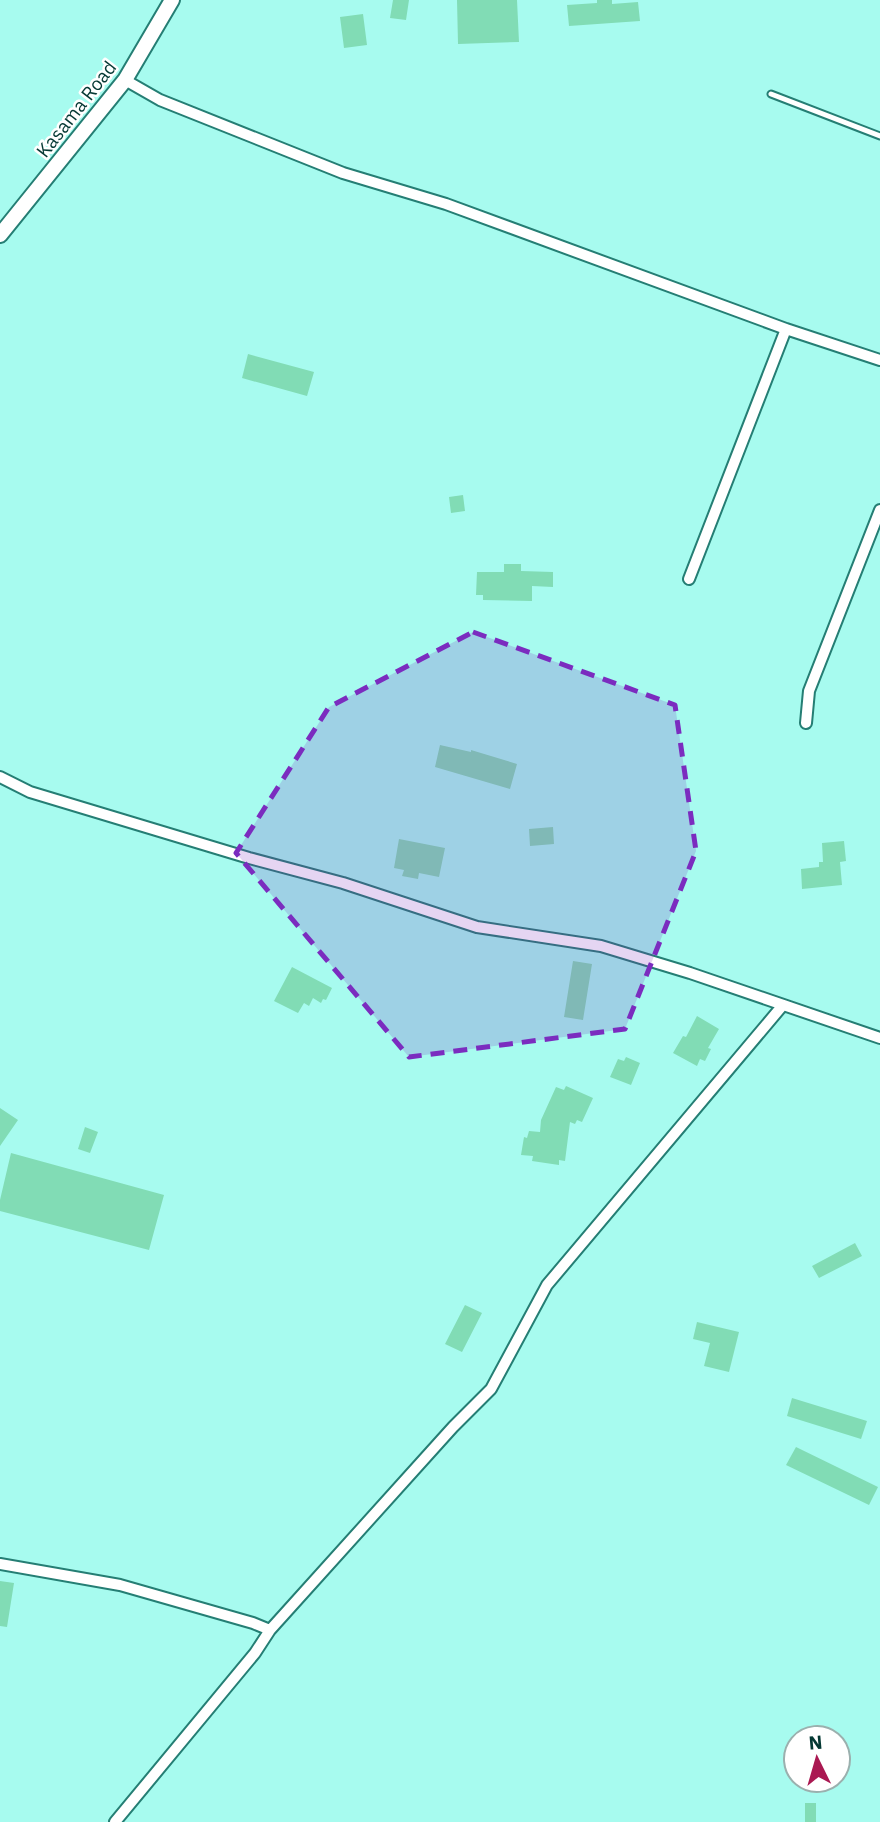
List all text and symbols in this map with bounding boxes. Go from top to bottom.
street label: Kasama Road [31,56,121,162]
north arrow [782,1724,852,1794]
text: N [808,1730,823,1755]

